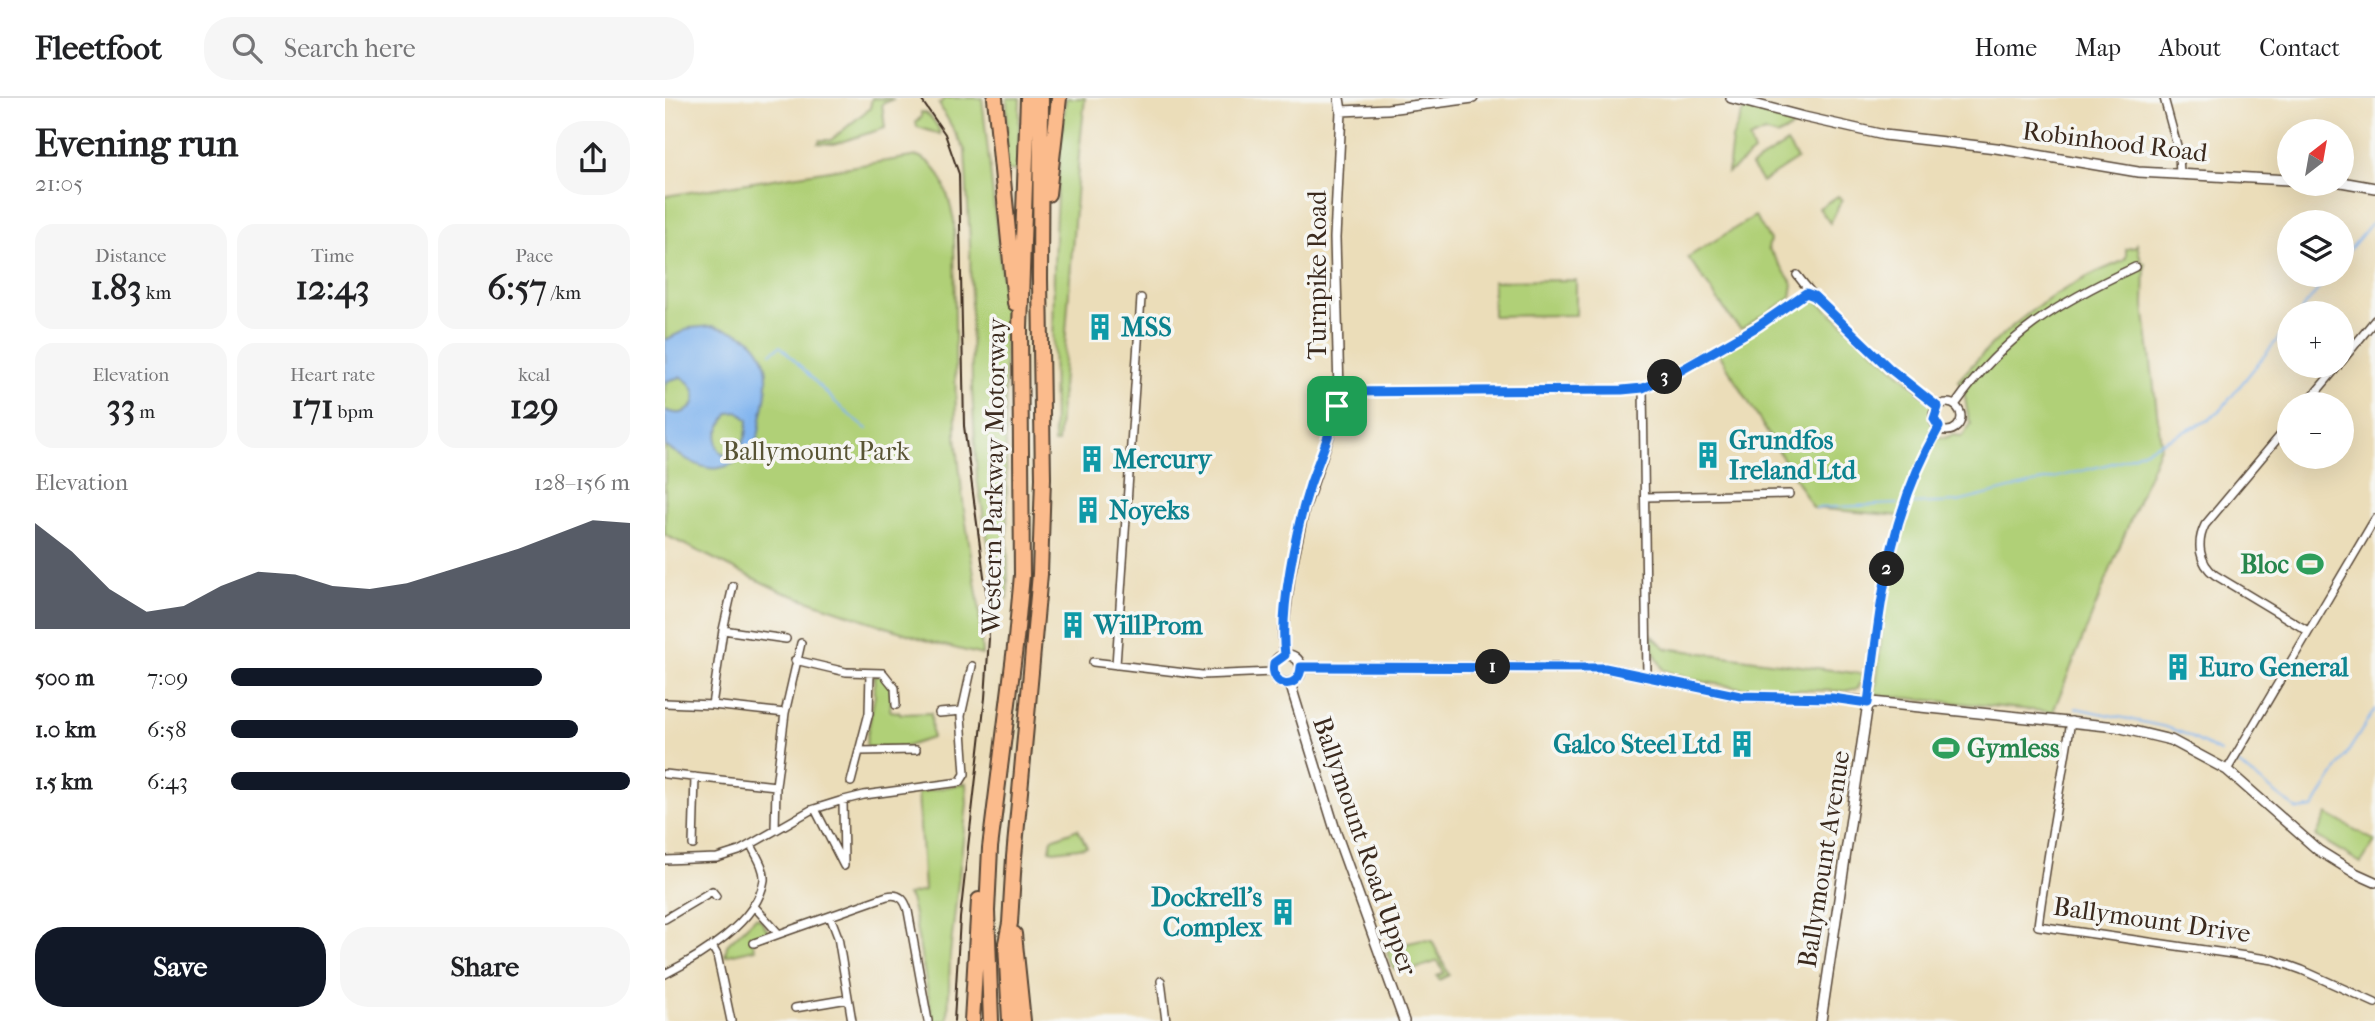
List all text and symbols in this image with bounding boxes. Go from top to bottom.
search box [204,17,694,80]
text: Fleetfoot [35,29,162,68]
icon: search [228,29,266,67]
text: Search here [284,33,416,64]
text: Home [1975,34,2037,62]
text: Map [2075,34,2121,62]
text: About [2159,34,2221,62]
text: Contact [2259,34,2340,62]
street label: Robinhood Road [2021,115,2210,169]
north arrow [2277,119,2354,196]
map controls [2277,119,2354,469]
text: Evening run [35,121,238,166]
button: share [556,121,630,195]
text: 21:05 [35,170,83,197]
street label: Turnpike Road [1302,190,1333,359]
button: layers [2277,210,2354,287]
text: Distance [95,245,167,267]
text: Time [311,245,354,267]
text: Pace [515,245,553,267]
text: 1.83 [90,267,142,308]
text: 12:43 [296,267,369,308]
text: 6:57 [487,267,547,308]
text: km [142,282,171,304]
text: /km [547,282,581,304]
button: + [2277,301,2354,378]
building icon: MSS [1085,312,1115,342]
place label: MSS [1121,312,1172,343]
street label: Western Parkway Motorway [976,316,1012,635]
pin: 3 [1647,360,1683,394]
text: Elevation [92,364,169,386]
text: Heart rate [290,364,375,386]
text: kcal [518,364,550,386]
text: 3 [1661,365,1668,387]
pin [1307,376,1367,436]
text: 33 [107,386,135,427]
text: 171 [292,386,333,427]
text: 129 [510,386,559,427]
icon: arrive [1318,387,1356,425]
button: − [2277,392,2354,469]
text: m [135,401,155,423]
text: bpm [333,401,373,423]
place label: Grundfos Ireland Ltd [1729,425,1857,486]
park label: Ballymount Park [722,436,910,467]
building icon: Grundfos Ireland Ltd [1693,440,1723,470]
building icon: Mercury [1077,444,1107,474]
place label: Mercury [1113,444,1214,475]
text: Elevation [35,469,128,496]
text: 128–156 m [534,469,630,496]
building icon: Noyeks [1073,495,1103,525]
place label: Noyeks [1109,495,1190,526]
place label: Bloc [2240,549,2290,580]
sports icon: Bloc [2295,549,2325,579]
pin: 2 [1869,552,1905,587]
text: 2 [1882,557,1891,579]
building icon: WillProm [1058,610,1088,640]
place label: WillProm [1093,610,1203,641]
pin: 1 [1475,650,1511,684]
building icon: Euro General [2163,652,2193,682]
place label: Euro General [2199,652,2349,683]
text: 1 [1489,655,1496,677]
text: 500 m [35,664,94,691]
text: 7:09 [147,664,188,691]
street label: Ballymount Road Upper [1306,713,1424,979]
text: 1.0 km [35,716,96,743]
text: 6:58 [147,716,187,743]
place label: Galco Steel Ltd [1553,729,1722,760]
building icon: Galco Steel Ltd [1727,729,1757,759]
sports icon: Gymless [1931,733,1961,763]
place label: Gymless [1967,733,2060,764]
street label: Ballymount Avenue [1792,748,1856,970]
text: 1.5 km [35,768,93,795]
text: 6:43 [147,768,188,795]
place label: Dockrell's Complex [1151,882,1262,943]
street label: Ballymount Drive [2051,891,2253,949]
building icon: Dockrell's Complex [1268,897,1298,927]
button: Save [35,927,326,1007]
button: Share [340,927,630,1007]

